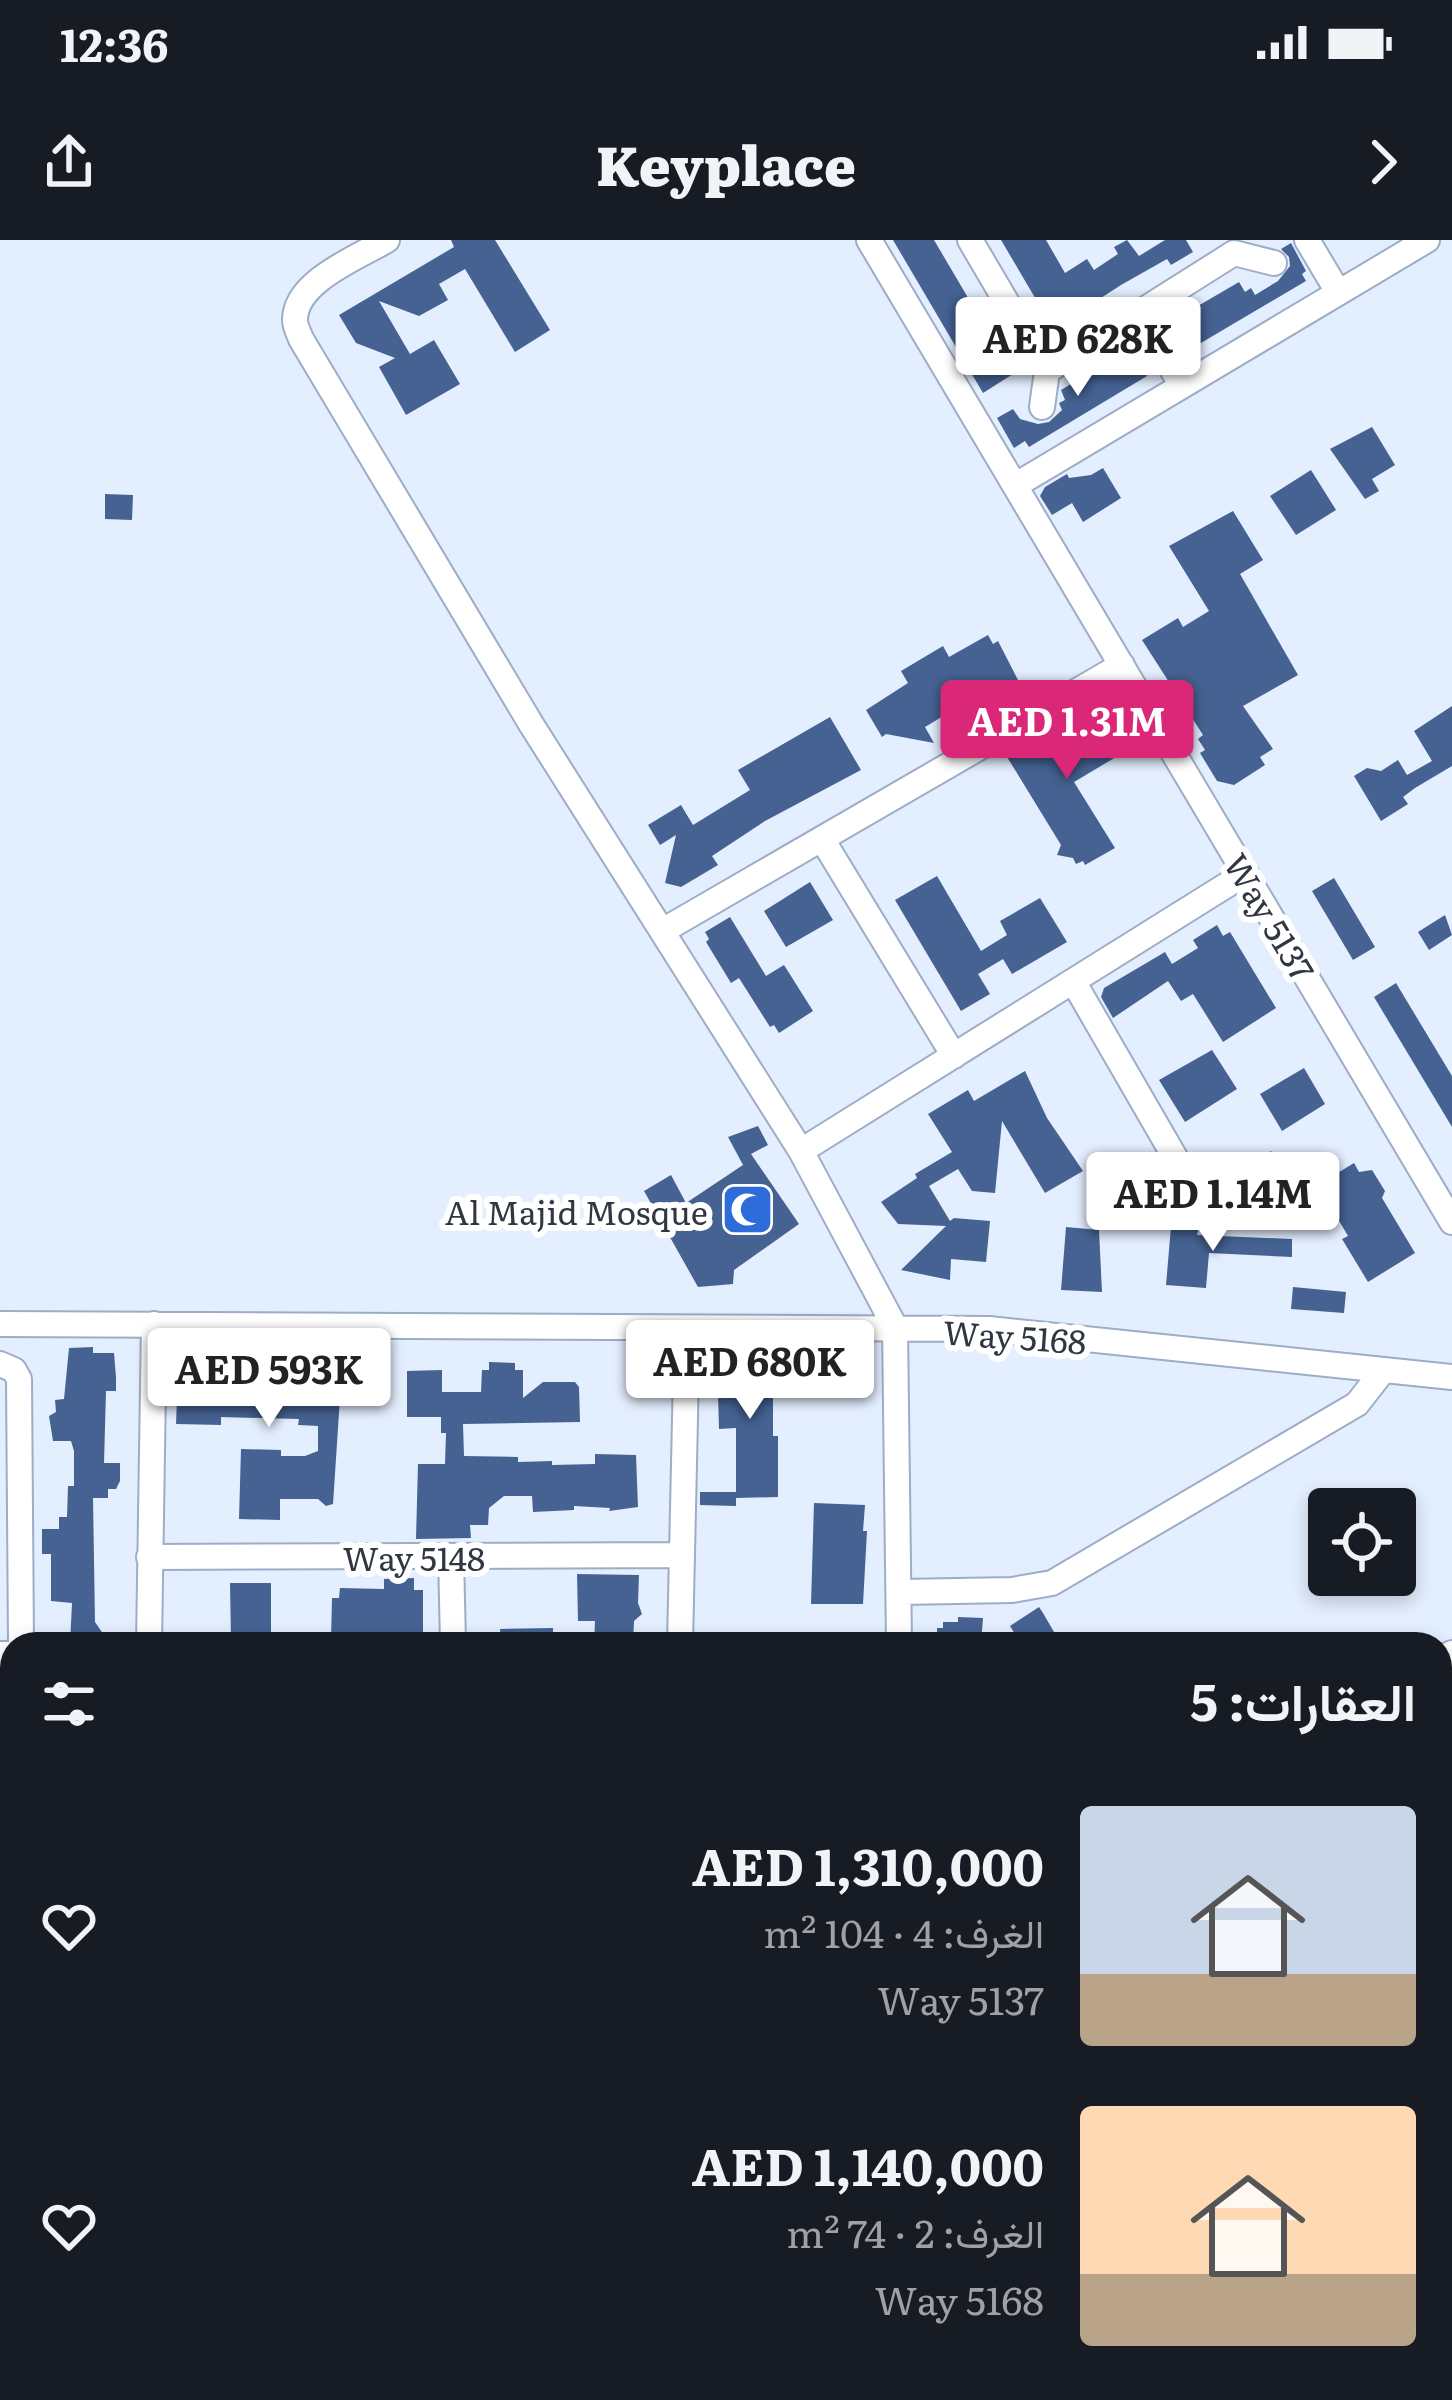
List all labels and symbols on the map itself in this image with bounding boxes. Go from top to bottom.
pin: AED 628K [954,297,1202,399]
pin: AED 1.31M [930,680,1204,782]
street label: Way 5137 [1214,843,1328,989]
pin: AED 1.14M [1076,1152,1350,1254]
mosque icon: Al Majid Mosque [719,1182,775,1238]
place label: Al Majid Mosque [445,1186,708,1235]
street label: Way 5168 [942,1306,1088,1364]
pin: AED 680K [626,1320,874,1422]
pin: AED 593K [145,1328,393,1430]
street label: Way 5148 [343,1532,485,1581]

